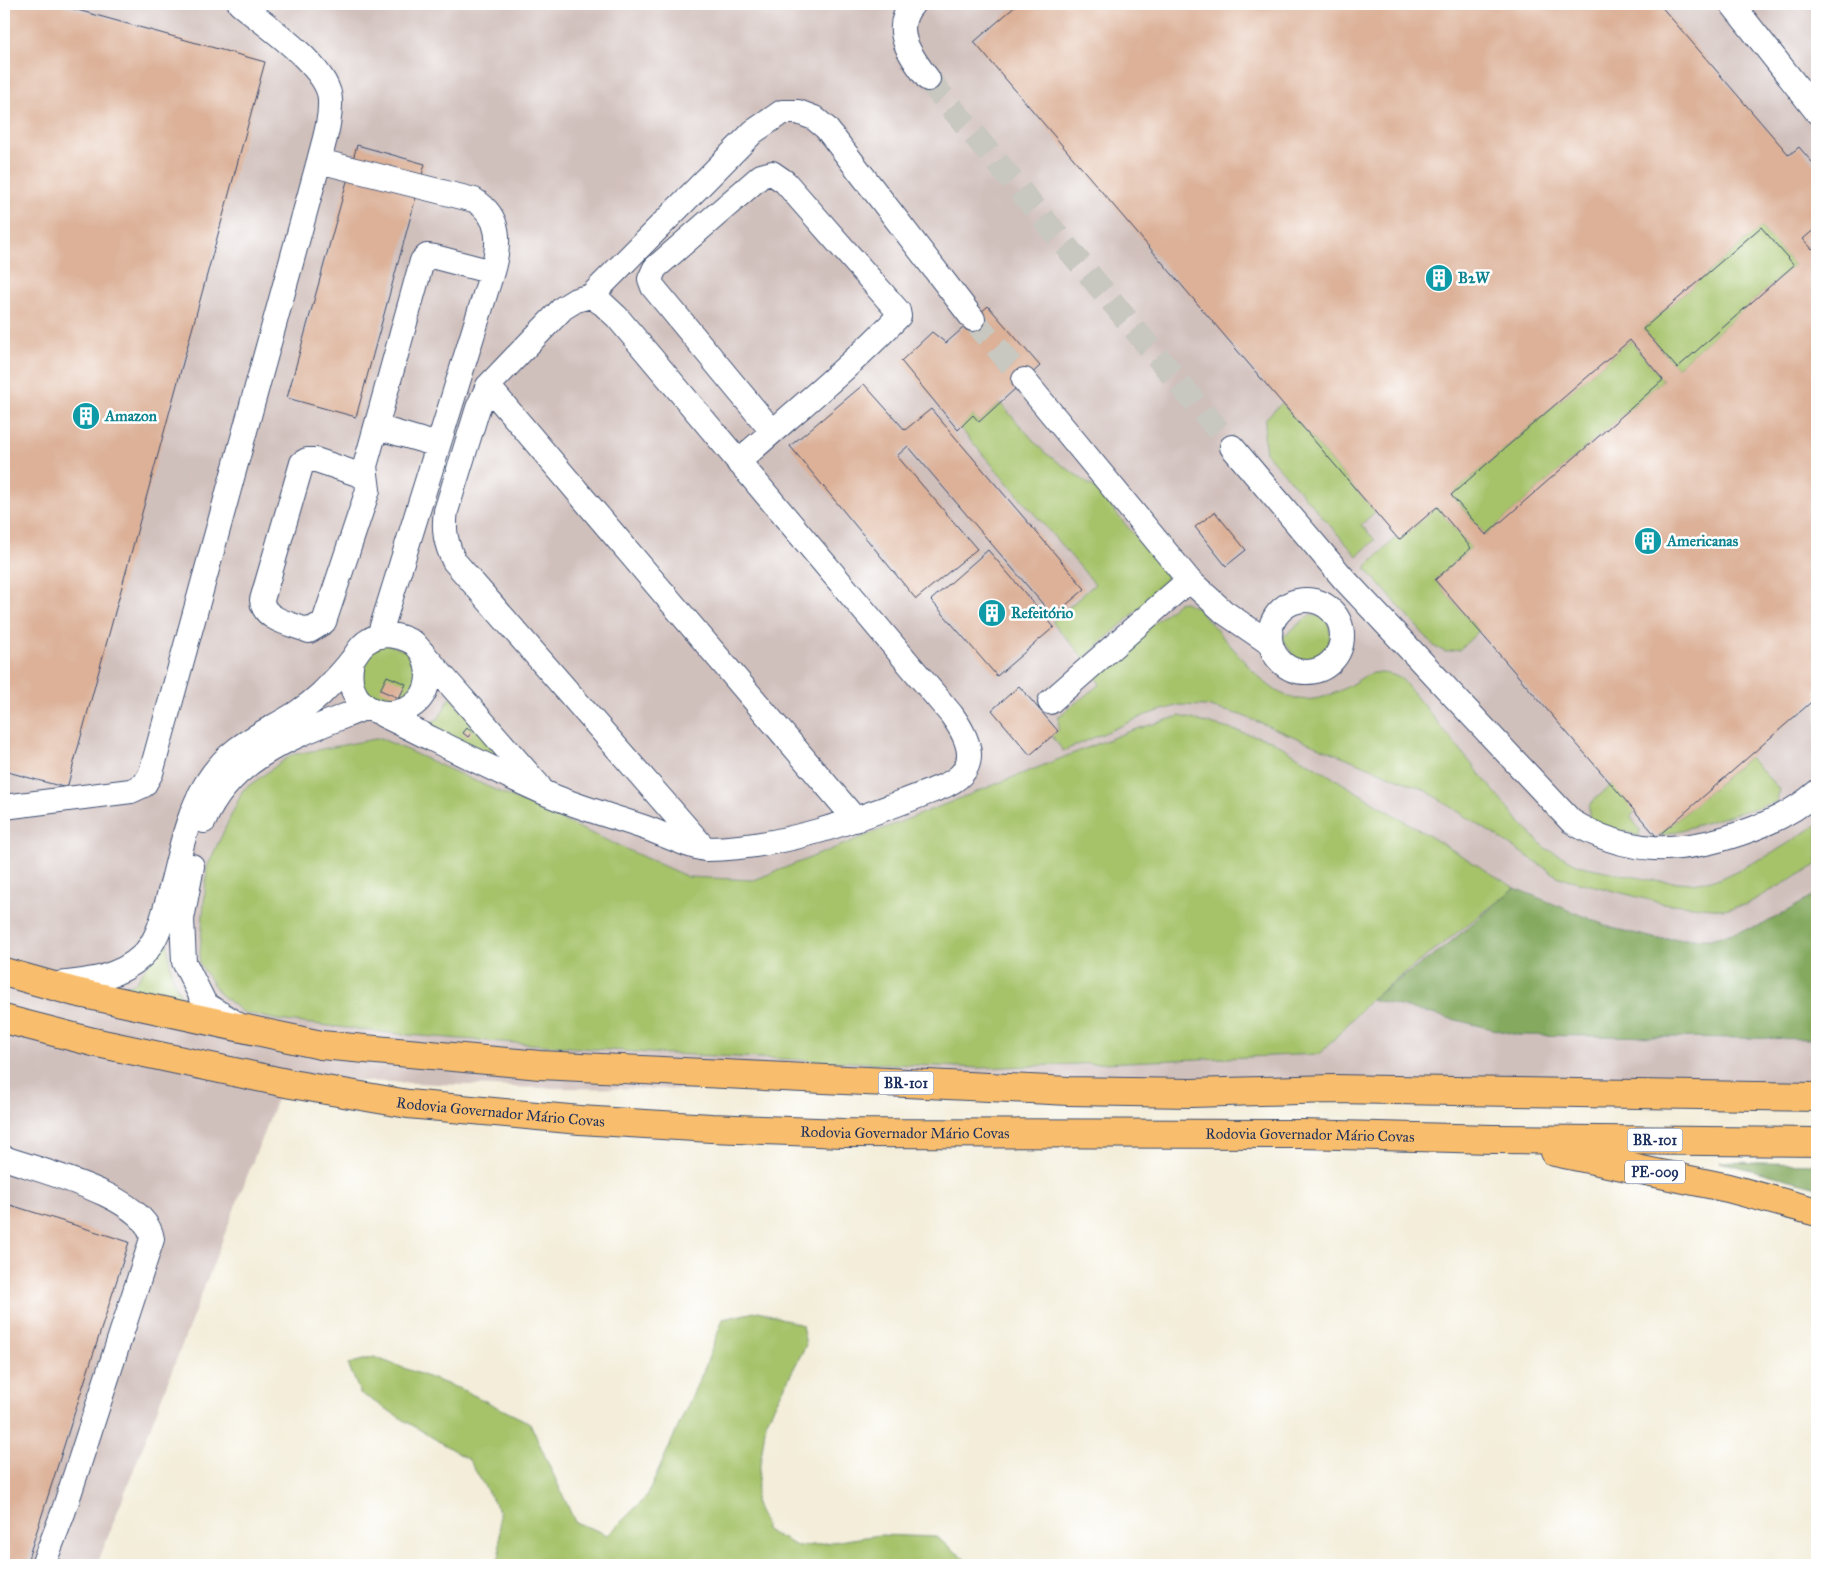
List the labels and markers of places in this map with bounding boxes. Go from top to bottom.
building icon: B2W [1424,263,1454,293]
place label: B2W [1458,269,1490,287]
building icon: Amazon [71,401,101,431]
place label: Amazon [104,407,158,425]
building icon: Americanas [1633,526,1663,556]
place label: Americanas [1666,532,1739,550]
building icon: Refeitório [977,598,1007,628]
place label: Refeitório [1011,604,1074,622]

